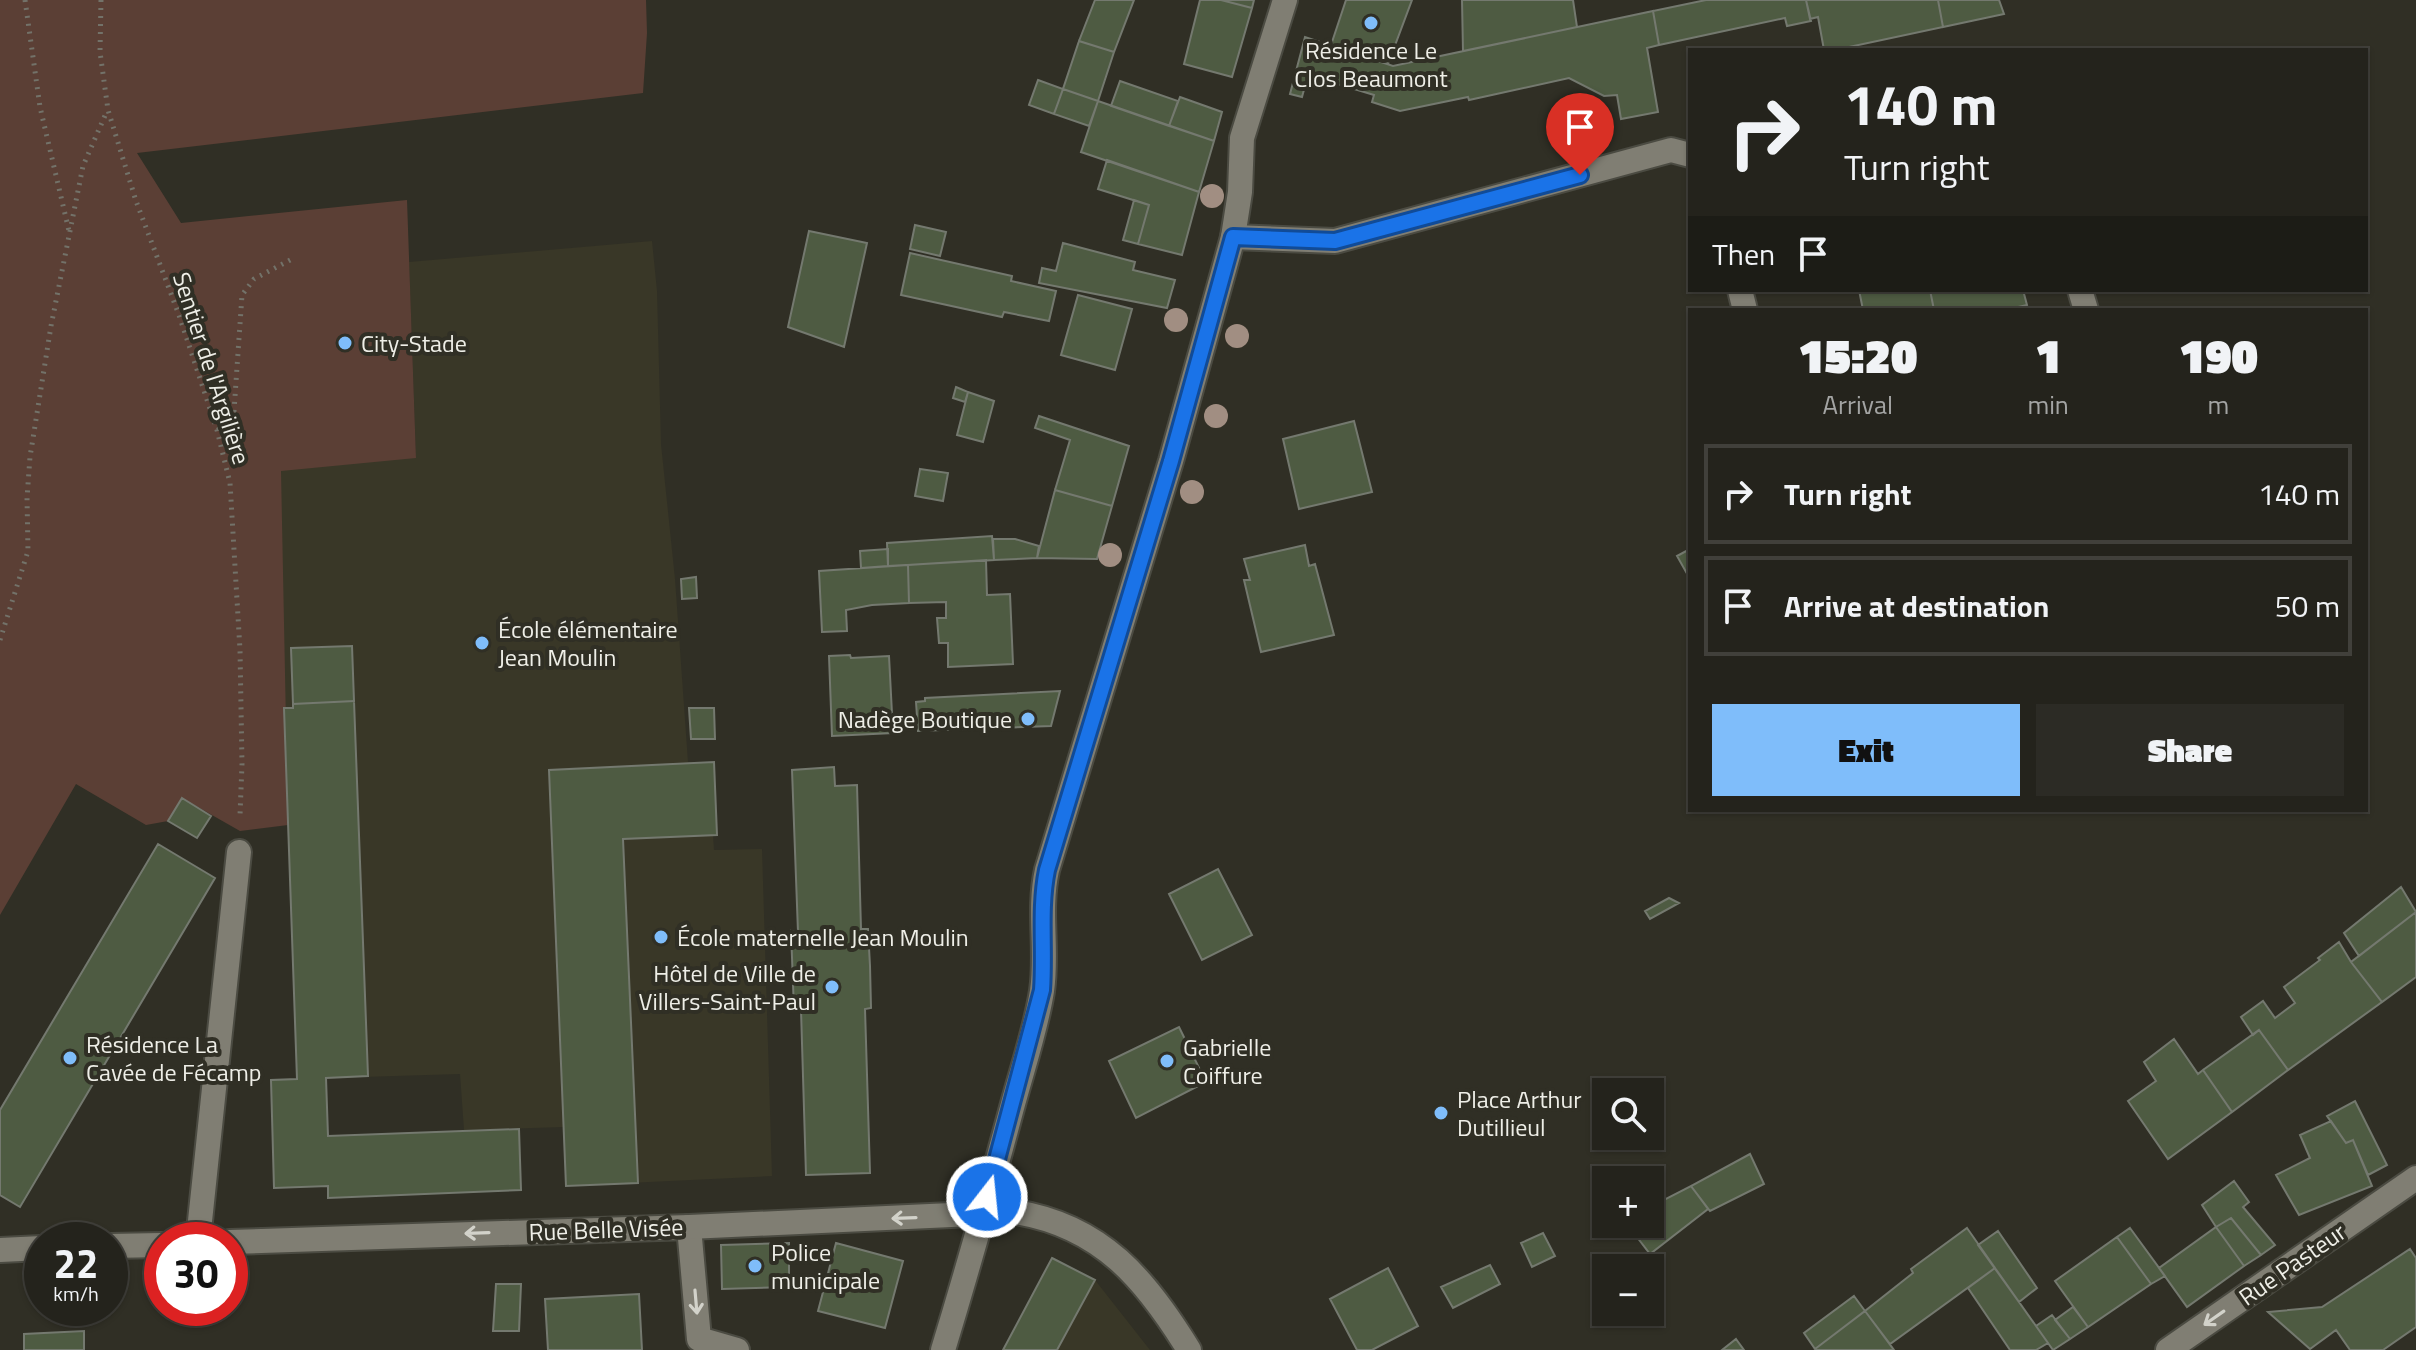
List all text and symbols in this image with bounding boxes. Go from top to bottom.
marker: Résidence Le Clos Beaumont [1362,14,1380,32]
place label: Résidence Le Clos Beaumont [1294,32,1448,96]
text: 140 m [1844,62,1997,147]
icon: right [1712,80,1816,184]
pin [1546,93,1614,175]
icon: arrive [1558,105,1602,149]
text: Turn right [1844,139,1989,194]
text: Then [1712,231,1775,277]
icon: arrive [1791,232,1835,276]
street label: Sentier de l'Argilière [164,267,260,469]
text: 15:20 [1798,319,1917,392]
text: 1 [2035,319,2061,392]
text: 190 [2179,319,2258,392]
place label: City-Stade [361,325,467,361]
marker: City-Stade [336,334,354,352]
text: Arrival [1822,385,1893,424]
text: min [2027,385,2069,424]
text: m [2208,385,2229,424]
text: Turn right [1784,471,1912,517]
text: 140 m [2258,471,2340,517]
icon: right [1716,472,1760,516]
text: Arrive at destination [1784,583,2049,629]
text: 50 m [2275,583,2340,629]
icon: arrive [1716,584,1760,628]
place label: École élémentaire Jean Moulin [498,611,678,675]
marker: École élémentaire Jean Moulin [473,634,491,652]
place label: Nadège Boutique [838,701,1012,737]
button: Exit [1712,704,2020,796]
button: Share [2036,704,2344,796]
marker: Nadège Boutique [1019,710,1037,728]
place label: École maternelle Jean Moulin [677,919,969,955]
marker: École maternelle Jean Moulin [652,928,670,946]
place label: Hôtel de Ville de Villers-Saint-Paul [639,955,816,1019]
marker: Hôtel de Ville de Villers-Saint-Paul [823,978,841,996]
place label: Résidence La Cavée de Fécamp [86,1026,261,1090]
place label: Gabrielle Coiffure [1183,1029,1271,1093]
marker: Résidence La Cavée de Fécamp [61,1049,79,1067]
marker: Gabrielle Coiffure [1158,1052,1176,1070]
map controls [1592,1078,1664,1326]
button: search [1592,1078,1664,1150]
place label: Place Arthur Dutillieul [1457,1081,1582,1145]
marker: Place Arthur Dutillieul [1432,1104,1450,1122]
position arrow [945,1155,1029,1239]
button: + [1592,1166,1664,1238]
street label: Rue Belle Visée [528,1208,684,1250]
one-way arrow [891,1210,918,1225]
street label: Rue Pasteur [2231,1214,2353,1314]
speed limit sign: 30 [144,1222,248,1326]
one-way arrow [464,1226,491,1241]
text: 22 [54,1233,98,1294]
place label: Police municipale [771,1234,880,1298]
button: − [1592,1254,1664,1326]
marker: Police municipale [746,1257,764,1275]
text: km/h [53,1278,99,1309]
one-way arrow [689,1288,704,1315]
one-way arrow [2203,1310,2225,1326]

